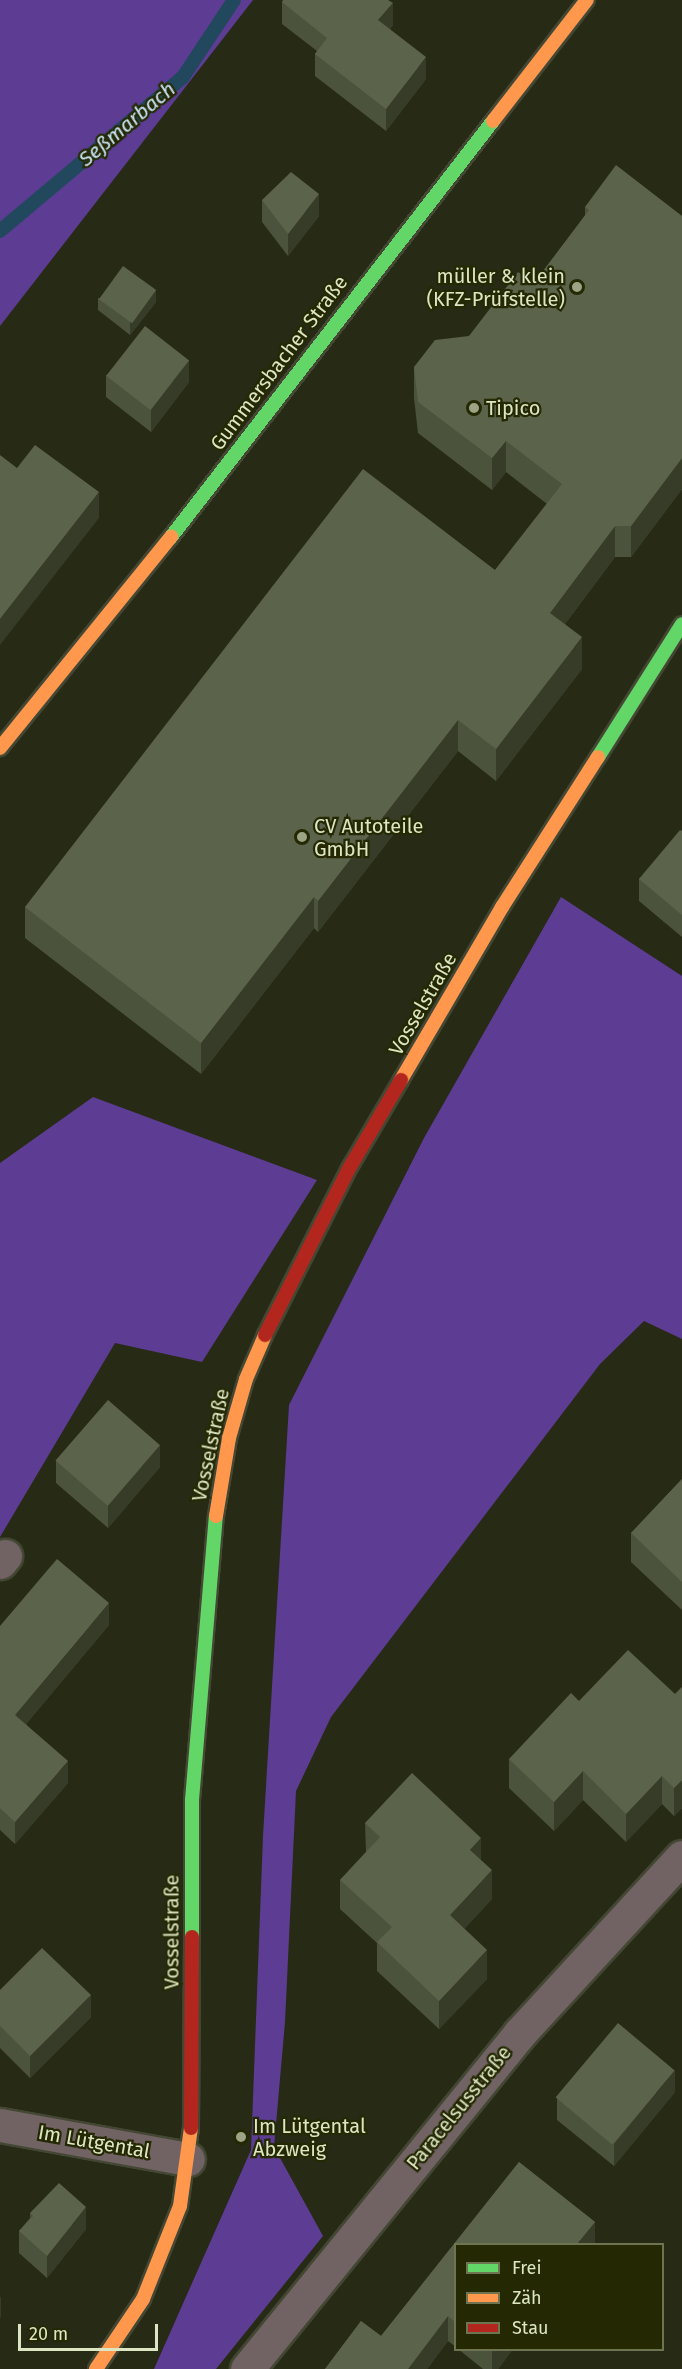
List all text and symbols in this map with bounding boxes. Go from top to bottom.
water label: Seßmarbach [74,76,180,172]
place label: müller & klein (KFZ-Prüfstelle) [427,264,565,311]
street label: Gummersbacher Straße [205,271,353,455]
marker: müller & klein (KFZ-Prüfstelle) [570,280,584,294]
place label: Tipico [486,396,540,420]
marker: Tipico [467,401,481,415]
place label: CV Autoteile GmbH [314,814,423,861]
marker: CV Autoteile GmbH [295,830,309,844]
street label: Vosselstraße [384,948,462,1060]
street label: Vosselstraße [187,1386,235,1504]
street label: Vosselstraße [160,1875,184,1989]
street label: Paracelsusstraße [402,2041,516,2175]
place label: Im Lütgental Abzweig [253,2114,366,2161]
street label: Im Lütgental [36,2120,152,2164]
marker: Im Lütgental Abzweig [234,2130,248,2144]
legend [454,2243,664,2351]
text: Frei [512,2257,542,2279]
text: Zäh [512,2287,541,2309]
scale bar [21,2312,160,2350]
text: Stau [512,2317,548,2339]
text: 20 m [29,2323,68,2345]

